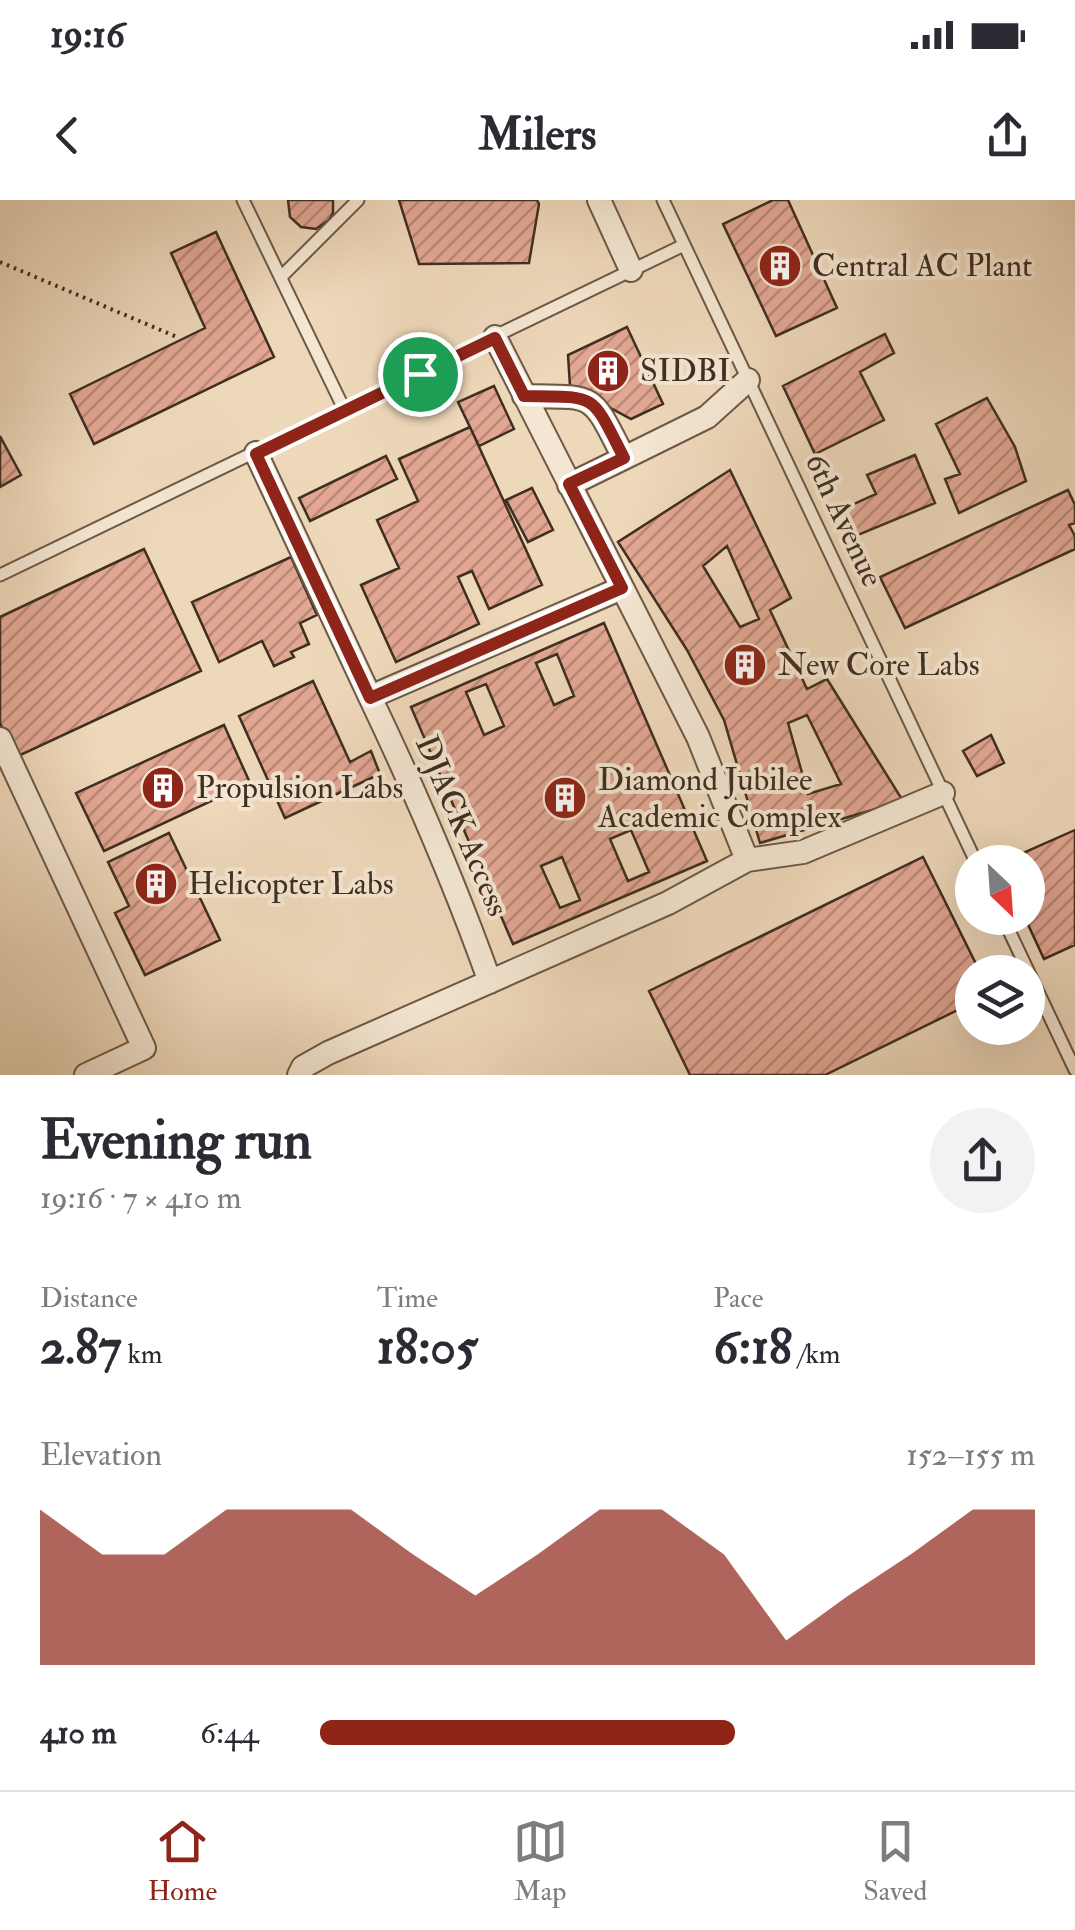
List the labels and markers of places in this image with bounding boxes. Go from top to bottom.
building icon: Central AC Plant [757,243,803,289]
place label: Central AC Plant [812,246,1032,286]
pin [378,332,463,417]
building icon: SIDBI [585,348,631,394]
place label: SIDBI [640,351,730,391]
building icon: New Core Labs [722,642,768,688]
place label: New Core Labs [778,645,980,685]
place label: Diamond Jubilee Academic Complex [597,760,842,837]
building icon: Propulsion Labs [140,765,186,811]
place label: Propulsion Labs [196,768,403,808]
building icon: Diamond Jubilee Academic Complex [542,775,588,821]
building icon: Helicopter Labs [133,861,179,907]
place label: Helicopter Labs [188,864,394,904]

